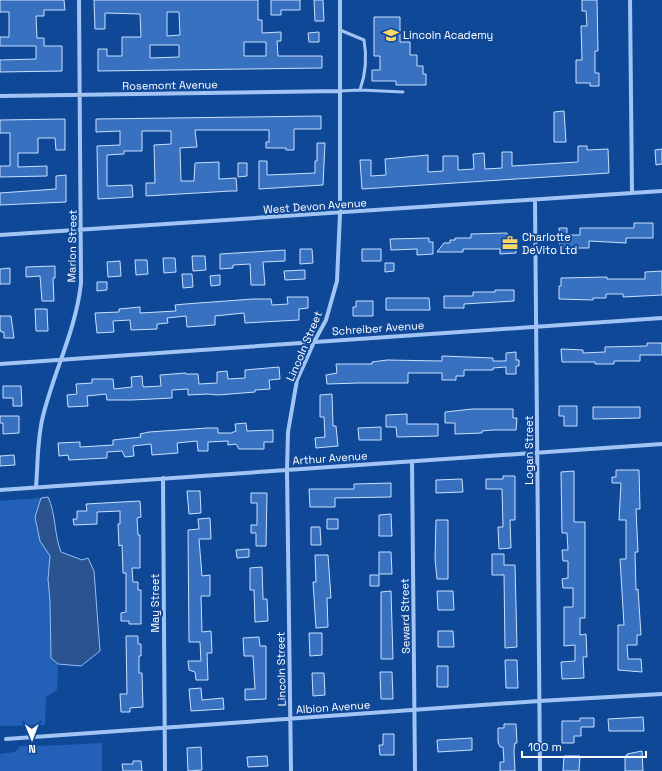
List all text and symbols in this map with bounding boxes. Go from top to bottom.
school or university icon: Lincoln Academy [382,26,400,44]
place label: Lincoln Academy [403,28,493,42]
street label: Rosemont Avenue [122,77,218,93]
street label: West Devon Avenue [263,195,367,217]
street label: Marion Street [64,210,80,282]
place label: Charlotte DeVito Ltd [522,230,577,257]
office icon: Charlotte DeVito Ltd [501,234,519,252]
street label: Lincoln Street [283,309,325,383]
street label: Schreiber Avenue [331,318,425,338]
street label: Logan Street [522,415,536,485]
street label: Arthur Avenue [292,448,368,468]
street label: May Street [148,574,162,632]
street label: Seward Street [397,578,413,654]
street label: Lincoln Street [273,632,289,706]
street label: Albion Avenue [295,697,371,717]
north arrow [12,719,52,759]
scale bar [522,733,646,759]
text: 100 m [528,739,562,755]
text: N [28,742,36,756]

